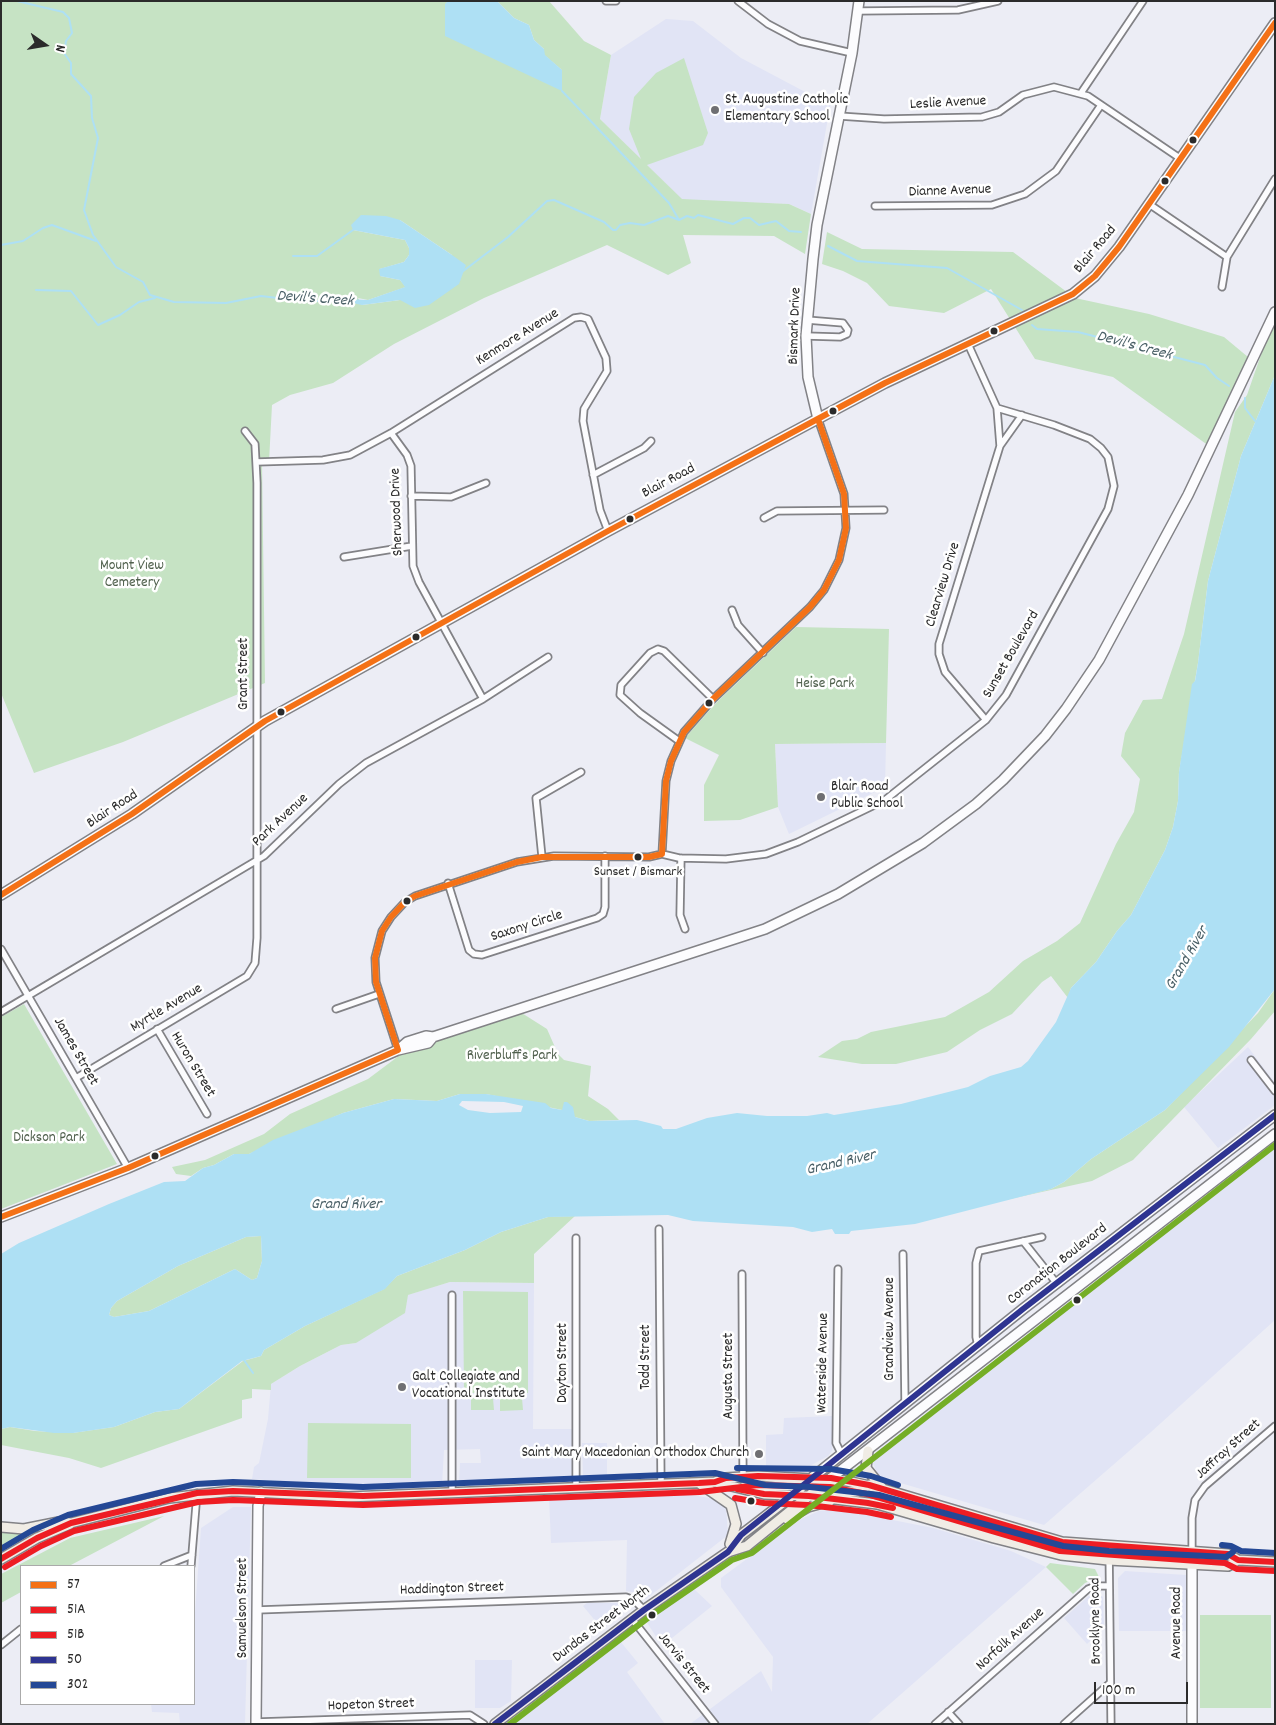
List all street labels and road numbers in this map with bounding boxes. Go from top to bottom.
street label: Leslie Avenue [909,93,987,115]
street label: Dianne Avenue [908,182,992,202]
street label: Blair Road [1071,222,1121,278]
street label: Bismark Drive [786,287,806,365]
street label: Kenmore Avenue [473,305,563,371]
street label: Blair Road [639,461,699,503]
street label: Sherwood Drive [387,468,409,556]
street label: Clearview Drive [923,540,965,630]
street label: Sunset Boulevard [980,608,1044,702]
street label: Grant Street [236,638,254,710]
street label: Blair Road [84,787,142,833]
street label: Park Avenue [249,791,313,851]
street label: Saxony Circle [489,907,565,947]
street label: Myrtle Avenue [128,981,206,1037]
street label: James Street [48,1015,102,1089]
street label: Huron Street [165,1029,219,1101]
street label: Coronation Boulevard [1004,1220,1112,1310]
street label: Grandview Avenue [882,1277,900,1381]
street label: Waterside Avenue [814,1313,834,1413]
street label: Dayton Street [555,1323,573,1403]
street label: Todd Street [638,1324,656,1390]
street label: Augusta Street [721,1333,739,1419]
street label: Jaffray Street [1193,1416,1265,1484]
street label: Samuelson Street [235,1558,253,1658]
street label: Brooklyne Road [1087,1577,1107,1665]
street label: Haddington Street [400,1579,504,1601]
street label: Dundas Street North [550,1583,654,1667]
street label: Avenue Road [1169,1587,1187,1659]
street label: Norfolk Avenue [973,1605,1049,1675]
street label: Jarvis Street [653,1630,713,1698]
street label: Hopeton Street [327,1695,415,1717]

